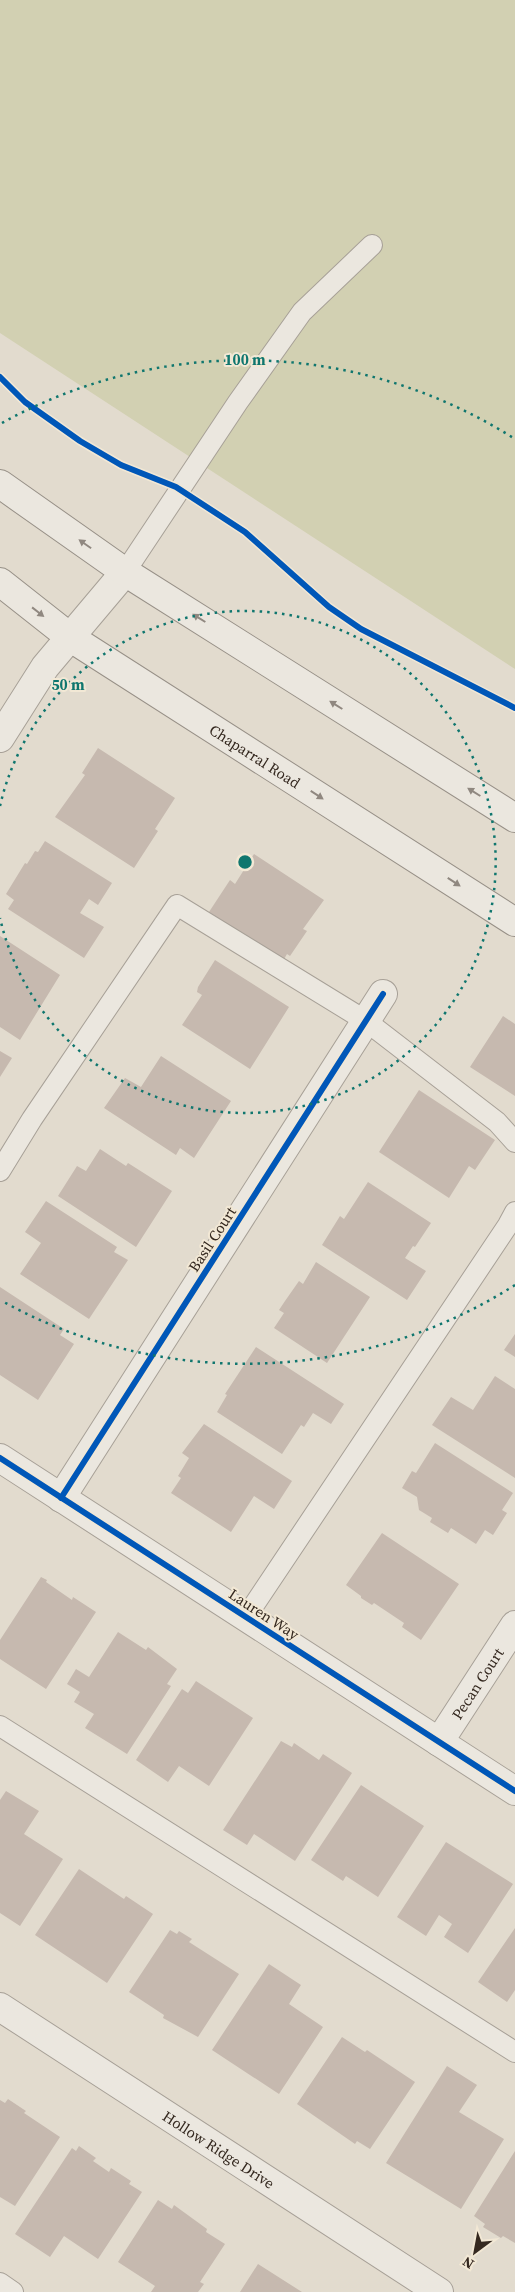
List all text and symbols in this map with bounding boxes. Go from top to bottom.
text: 100 m [224,349,266,370]
one-way arrow [78,539,92,549]
one-way arrow [32,607,45,618]
one-way arrow [192,614,205,623]
text: 50 m [51,674,85,695]
one-way arrow [330,700,343,710]
street label: Chaparral Road [206,719,305,793]
one-way arrow [467,787,480,796]
one-way arrow [310,790,323,800]
centre of rings [236,853,254,871]
one-way arrow [447,878,460,887]
street label: Basil Court [183,1202,241,1276]
street label: Lauren Way [225,1583,303,1645]
street label: Pecan Court [446,1643,508,1723]
street label: Hollow Ridge Drive [159,2105,279,2193]
north arrow [450,2227,500,2277]
text: N [458,2252,478,2274]

